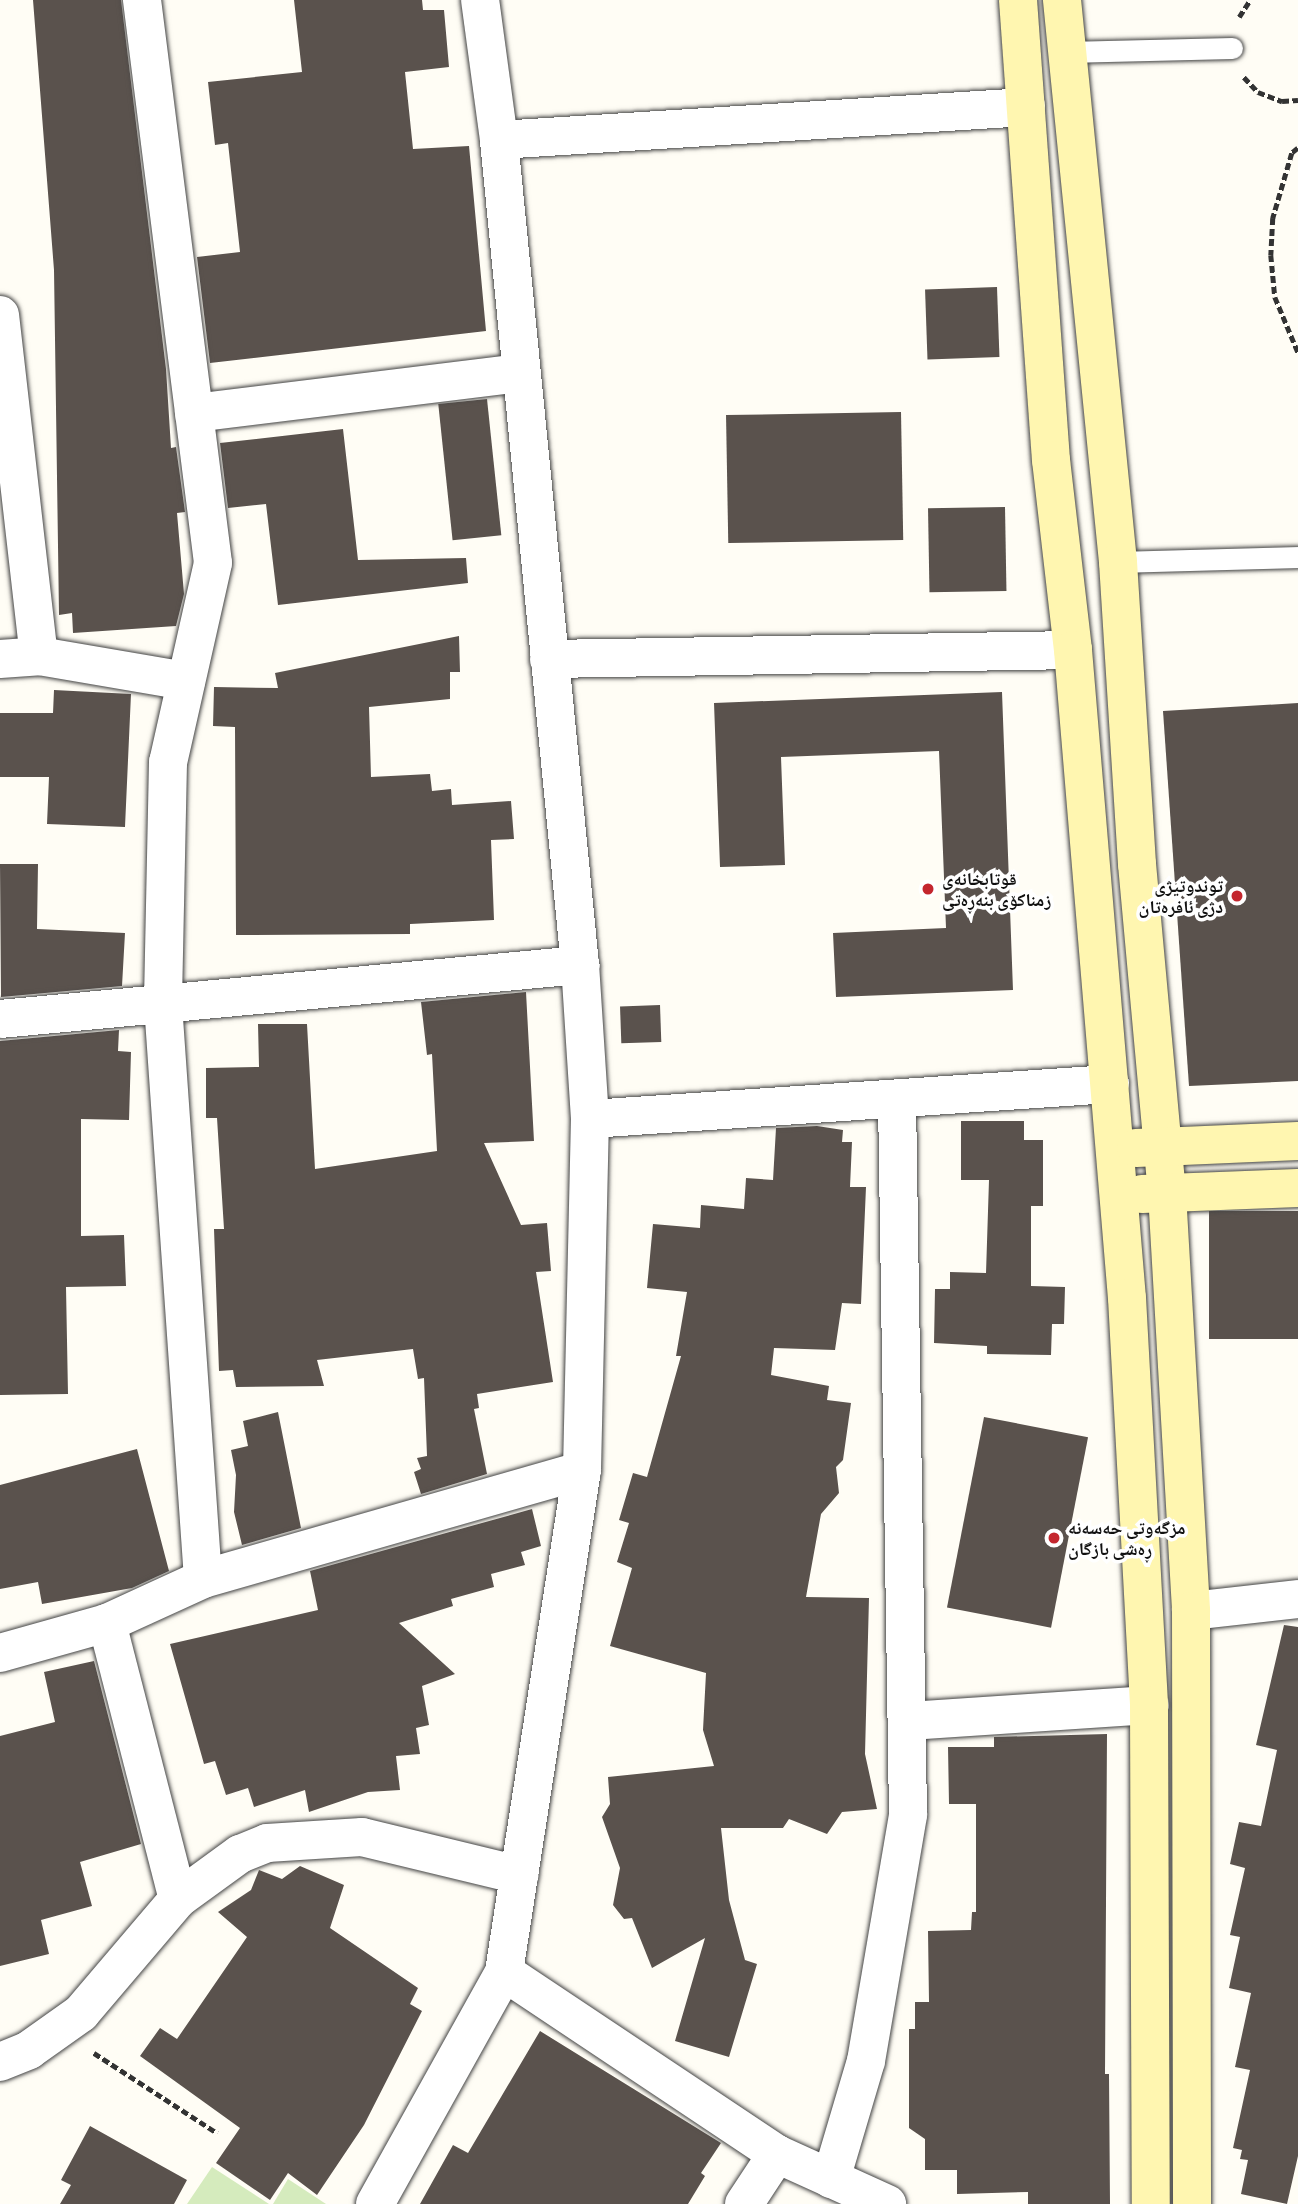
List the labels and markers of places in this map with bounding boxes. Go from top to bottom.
place label: قوتابخانەی زمناکۆی بنەڕەتی [942,868,1051,910]
place label: توندوتیژی دژی ئافرەتان [1139,875,1223,917]
marker: قوتابخانەی زمناکۆی بنەڕەتی [920,881,936,897]
marker: توندوتیژی دژی ئافرەتان [1229,888,1245,904]
place label: مزگەوتی حەسەنە ڕەشی بازگان [1068,1517,1186,1560]
marker: مزگەوتی حەسەنە ڕەشی بازگان [1046,1530,1062,1546]

